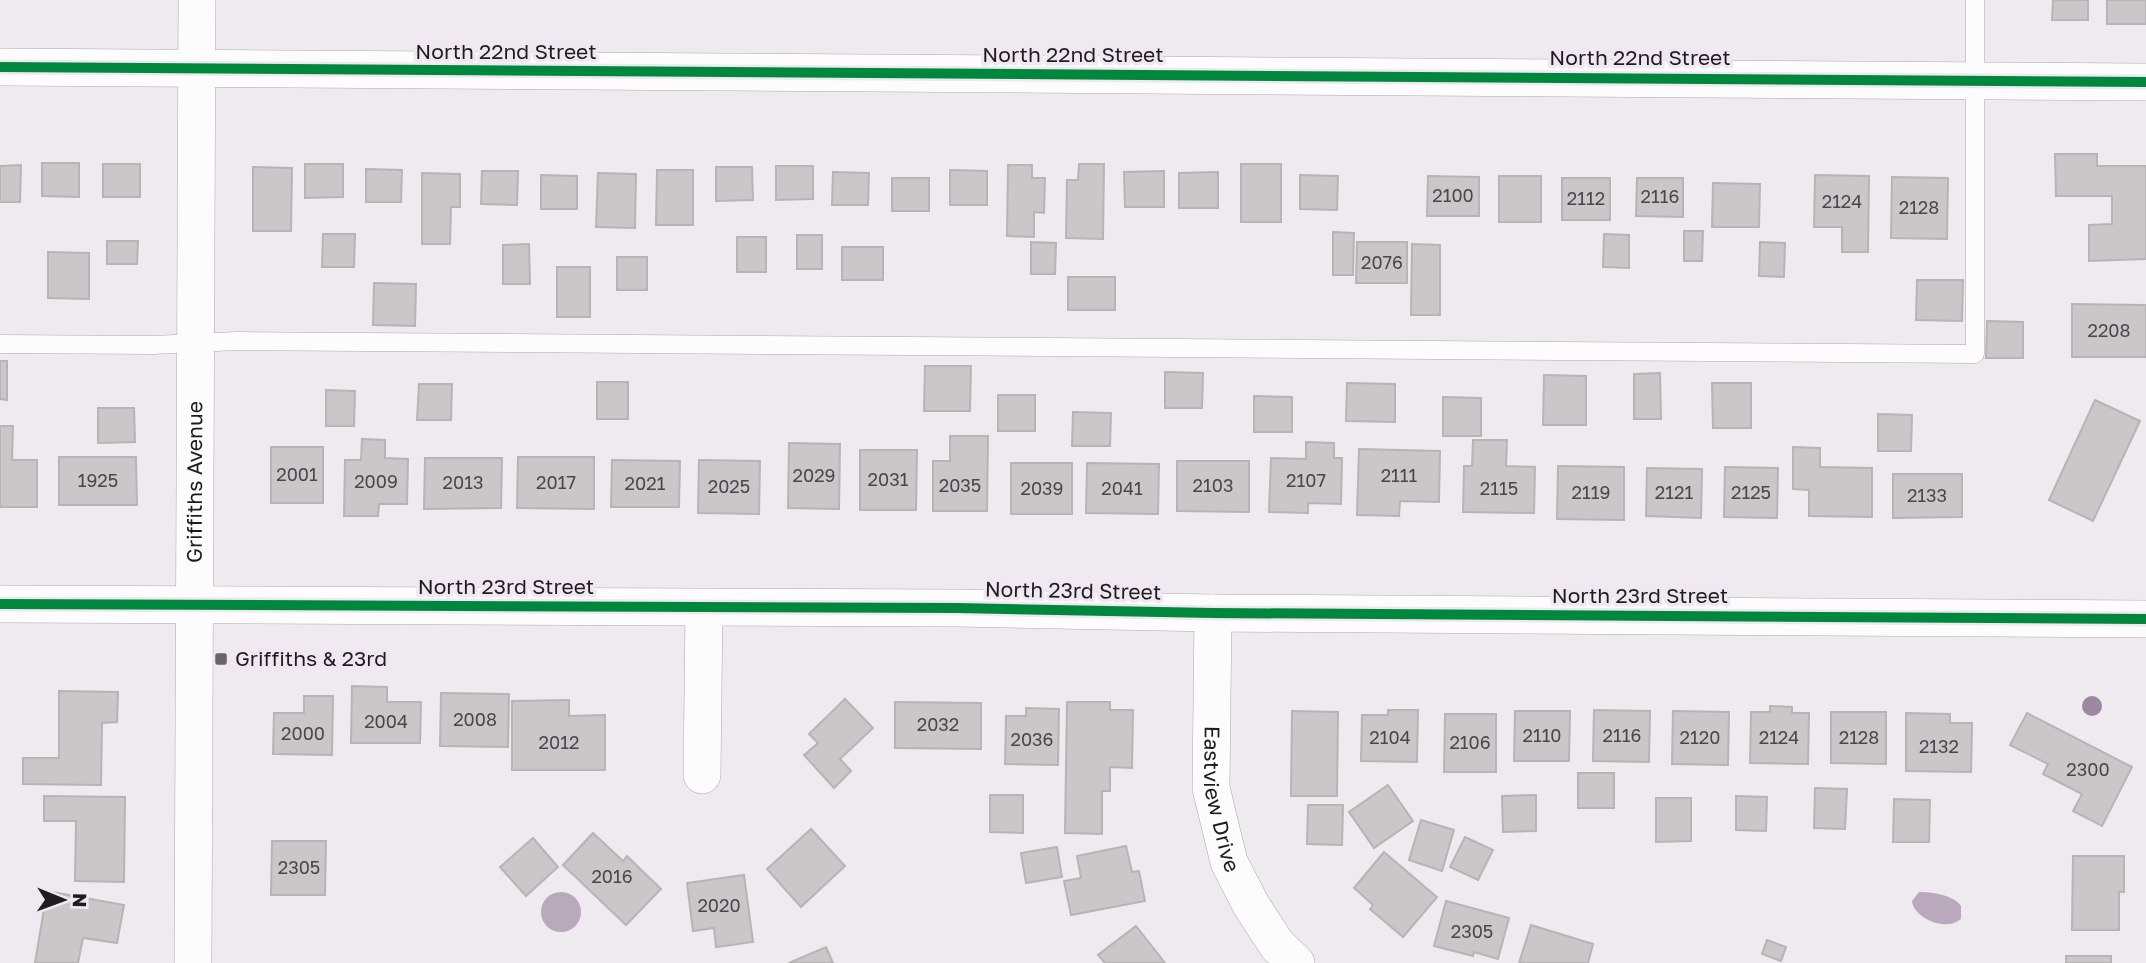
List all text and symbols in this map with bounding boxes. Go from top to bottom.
street label: North 22nd Street [415,38,597,64]
street label: North 22nd Street [982,41,1164,67]
street label: North 22nd Street [1549,44,1731,70]
house number: 2100 [1432,184,1474,206]
house number: 2116 [1641,185,1679,207]
house number: 2112 [1567,187,1605,209]
house number: 2124 [1822,190,1862,212]
house number: 2128 [1899,196,1939,218]
house number: 2076 [1361,251,1403,273]
house number: 2208 [2087,319,2131,341]
street label: Griffiths Avenue [181,401,207,563]
house number: 2001 [276,463,318,485]
house number: 2029 [793,464,835,486]
house number: 2111 [1381,464,1418,486]
house number: 2031 [868,468,909,490]
house number: 1925 [78,469,118,491]
house number: 2107 [1286,469,1326,491]
house number: 2009 [354,470,398,492]
house number: 2013 [443,471,483,493]
house number: 2017 [536,471,576,493]
house number: 2021 [625,472,666,494]
house number: 2035 [939,474,981,496]
house number: 2103 [1193,474,1233,496]
house number: 2025 [708,475,750,497]
house number: 2039 [1020,477,1064,499]
house number: 2041 [1101,477,1143,499]
house number: 2115 [1480,477,1518,499]
house number: 2119 [1572,481,1610,503]
house number: 2121 [1655,481,1693,503]
house number: 2125 [1731,481,1771,503]
house number: 2133 [1907,484,1947,506]
street label: North 23rd Street [418,573,594,599]
street label: North 23rd Street [985,575,1161,605]
street label: North 23rd Street [1552,582,1728,608]
place label: Griffiths & 23rd [235,645,387,671]
marker: Griffiths & 23rd [213,651,229,667]
house number: 2008 [453,708,497,730]
house number: 2004 [364,710,408,732]
house number: 2032 [917,713,959,735]
house number: 2000 [281,722,325,744]
house number: 2110 [1522,724,1562,746]
house number: 2116 [1603,724,1641,746]
street label: Eastview Drive [1199,726,1246,876]
house number: 2104 [1369,726,1411,748]
house number: 2120 [1680,726,1720,748]
house number: 2124 [1759,726,1799,748]
house number: 2128 [1839,726,1879,748]
house number: 2036 [1010,728,1054,750]
house number: 2012 [539,731,579,753]
house number: 2106 [1449,731,1491,753]
house number: 2132 [1919,735,1959,757]
house number: 2300 [2066,758,2110,780]
house number: 2305 [278,856,320,878]
north arrow [28,865,98,935]
house number: 2016 [591,865,633,887]
text: N [69,893,92,908]
house number: 2020 [697,894,741,916]
house number: 2305 [1451,920,1493,942]

